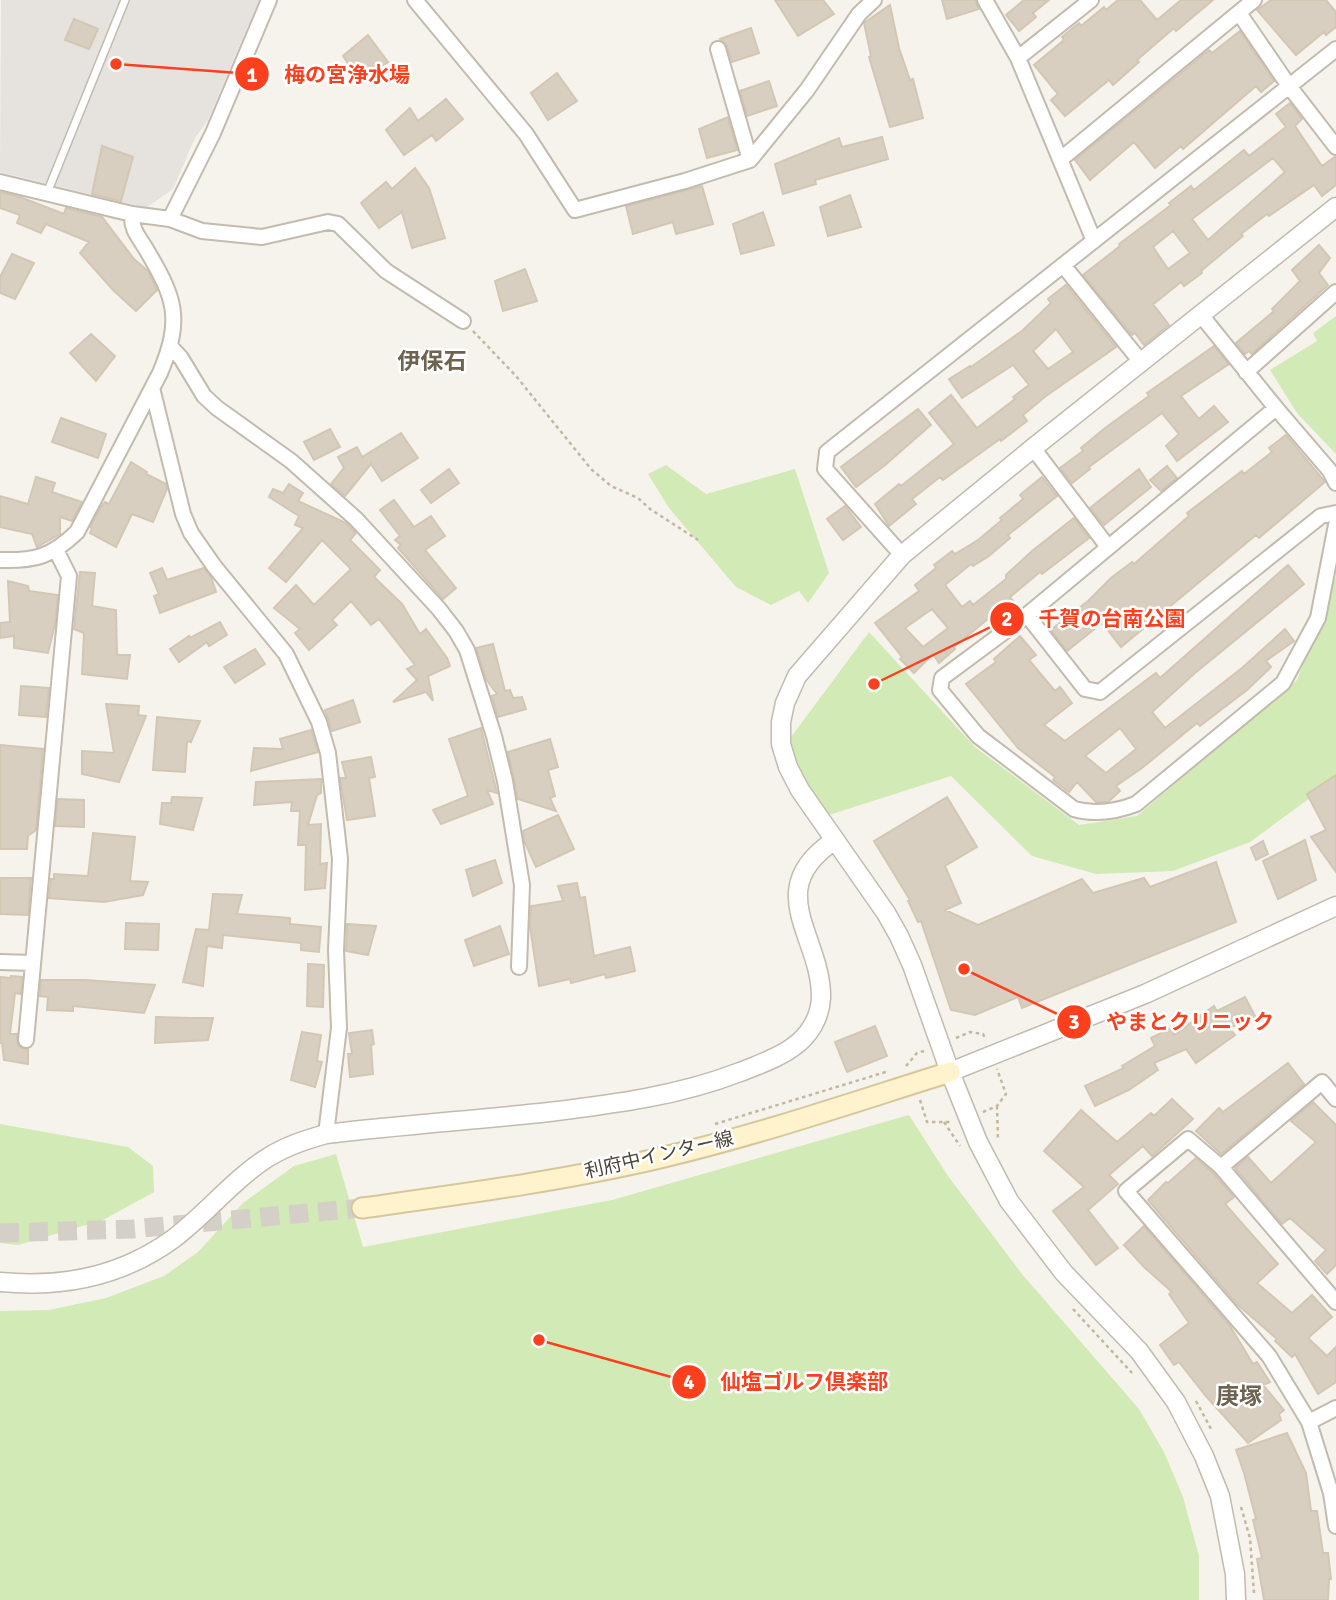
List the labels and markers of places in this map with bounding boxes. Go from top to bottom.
callout: 梅の宮浄水場 [235,53,424,95]
callout: 千賀の台南公園 [989,598,1199,640]
callout: やまとクリニック [1057,1001,1288,1043]
callout: 仙塩ゴルフ倶楽部 [671,1361,902,1403]

